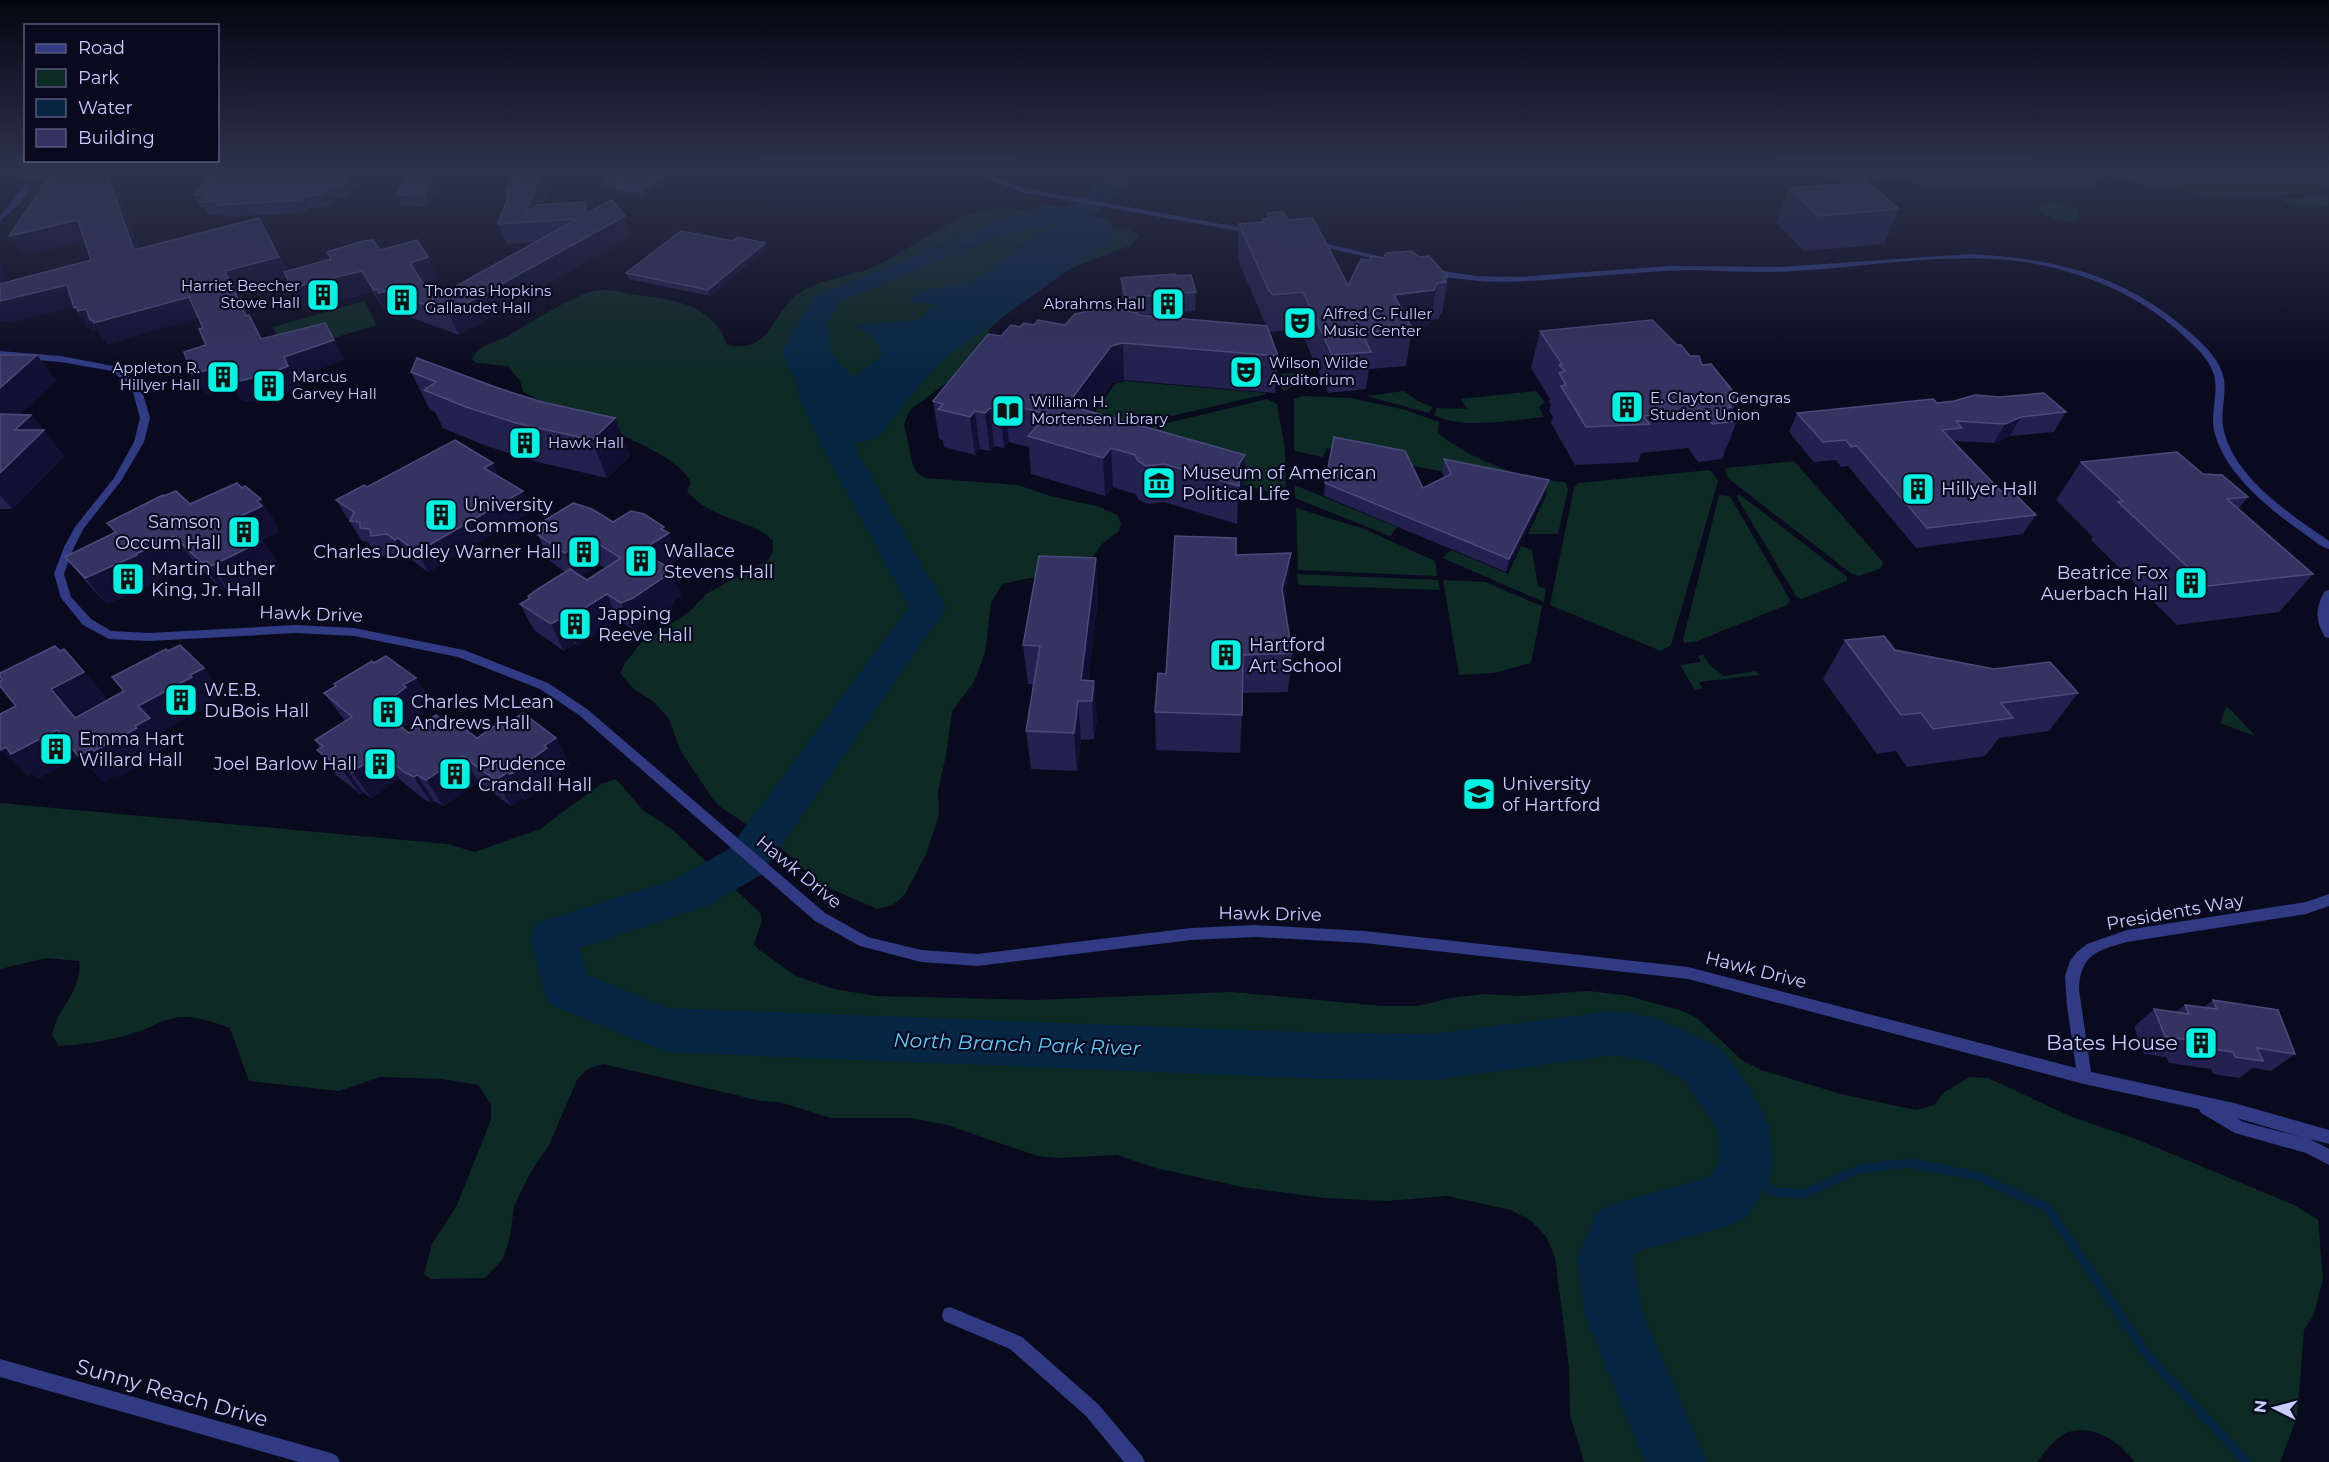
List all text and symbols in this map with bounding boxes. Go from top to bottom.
legend [24,24,219,162]
text: Road [78,37,125,59]
text: Park [78,67,119,89]
text: Water [78,97,133,119]
text: Building [78,127,155,149]
place label: Harriet Beecher Stowe Hall [181,276,300,312]
building icon: Harriet Beecher Stowe Hall [305,277,341,313]
place label: Thomas Hopkins Gallaudet Hall [425,281,551,317]
building icon: Thomas Hopkins Gallaudet Hall [384,282,420,318]
building icon: Abrahms Hall [1150,286,1186,322]
place label: Abrahms Hall [1043,294,1145,313]
place label: Alfred C. Fuller Music Center [1323,304,1432,340]
theatre icon: Alfred C. Fuller Music Center [1282,305,1318,341]
place label: Wilson Wilde Auditorium [1269,353,1368,389]
theatre icon: Wilson Wilde Auditorium [1228,354,1264,390]
place label: Appleton R. Hillyer Hall [113,358,200,394]
building icon: Appleton R. Hillyer Hall [205,359,241,395]
place label: Marcus Garvey Hall [292,367,377,403]
building icon: Marcus Garvey Hall [251,368,287,404]
place label: E. Clayton Gengras Student Union [1650,388,1791,424]
building icon: E. Clayton Gengras Student Union [1609,389,1645,425]
place label: William H. Mortensen Library [1031,392,1169,428]
library icon: William H. Mortensen Library [990,393,1026,429]
building icon: Hawk Hall [507,425,543,461]
place label: Hawk Hall [548,433,624,452]
place label: Museum of American Political Life [1182,462,1377,505]
museum icon: Museum of American Political Life [1141,465,1177,501]
building icon: Hillyer Hall [1900,471,1936,507]
place label: Hillyer Hall [1941,478,2037,500]
place label: University Commons [464,494,558,537]
building icon: University Commons [423,497,459,533]
place label: Samson Occum Hall [115,511,221,554]
building icon: Samson Occum Hall [226,514,262,550]
building icon: Charles Dudley Warner Hall [566,534,602,570]
place label: Wallace Stevens Hall [664,540,774,583]
place label: Charles Dudley Warner Hall [313,541,561,563]
building icon: Wallace Stevens Hall [623,543,659,579]
place label: Martin Luther King, Jr. Hall [151,558,275,601]
building icon: Martin Luther King, Jr. Hall [110,561,146,597]
place label: Beatrice Fox Auerbach Hall [2041,562,2168,605]
building icon: Beatrice Fox Auerbach Hall [2173,565,2209,601]
street label: Hawk Drive [259,601,363,627]
place label: Japping Reeve Hall [597,603,693,646]
building icon: Japping Reeve Hall [557,606,593,642]
place label: Hartford Art School [1249,634,1342,677]
building icon: Hartford Art School [1208,637,1244,673]
place label: W.E.B. DuBois Hall [204,679,309,722]
building icon: W.E.B. DuBois Hall [163,682,199,718]
place label: Charles McLean Andrews Hall [411,691,554,734]
building icon: Charles McLean Andrews Hall [370,694,406,730]
place label: Emma Hart Willard Hall [79,728,185,771]
building icon: Emma Hart Willard Hall [38,731,74,767]
building icon: Joel Barlow Hall [362,746,398,782]
place label: Joel Barlow Hall [213,753,357,775]
place label: Prudence Crandall Hall [478,753,592,796]
building icon: Prudence Crandall Hall [437,756,473,792]
place label: University of Hartford [1502,773,1601,816]
school or university icon: University of Hartford [1461,776,1497,812]
street label: Hawk Drive [752,831,846,913]
street label: Presidents Way [2105,889,2246,935]
street label: Hawk Drive [1218,902,1322,926]
street label: Hawk Drive [1703,947,1809,993]
building icon: Bates House [2183,1025,2219,1061]
water label: North Branch Park River [893,1028,1142,1060]
place label: Bates House [2046,1030,2178,1055]
street label: Sunny Reach Drive [73,1353,271,1432]
north arrow [2245,1378,2305,1438]
text: N [2250,1399,2271,1414]

